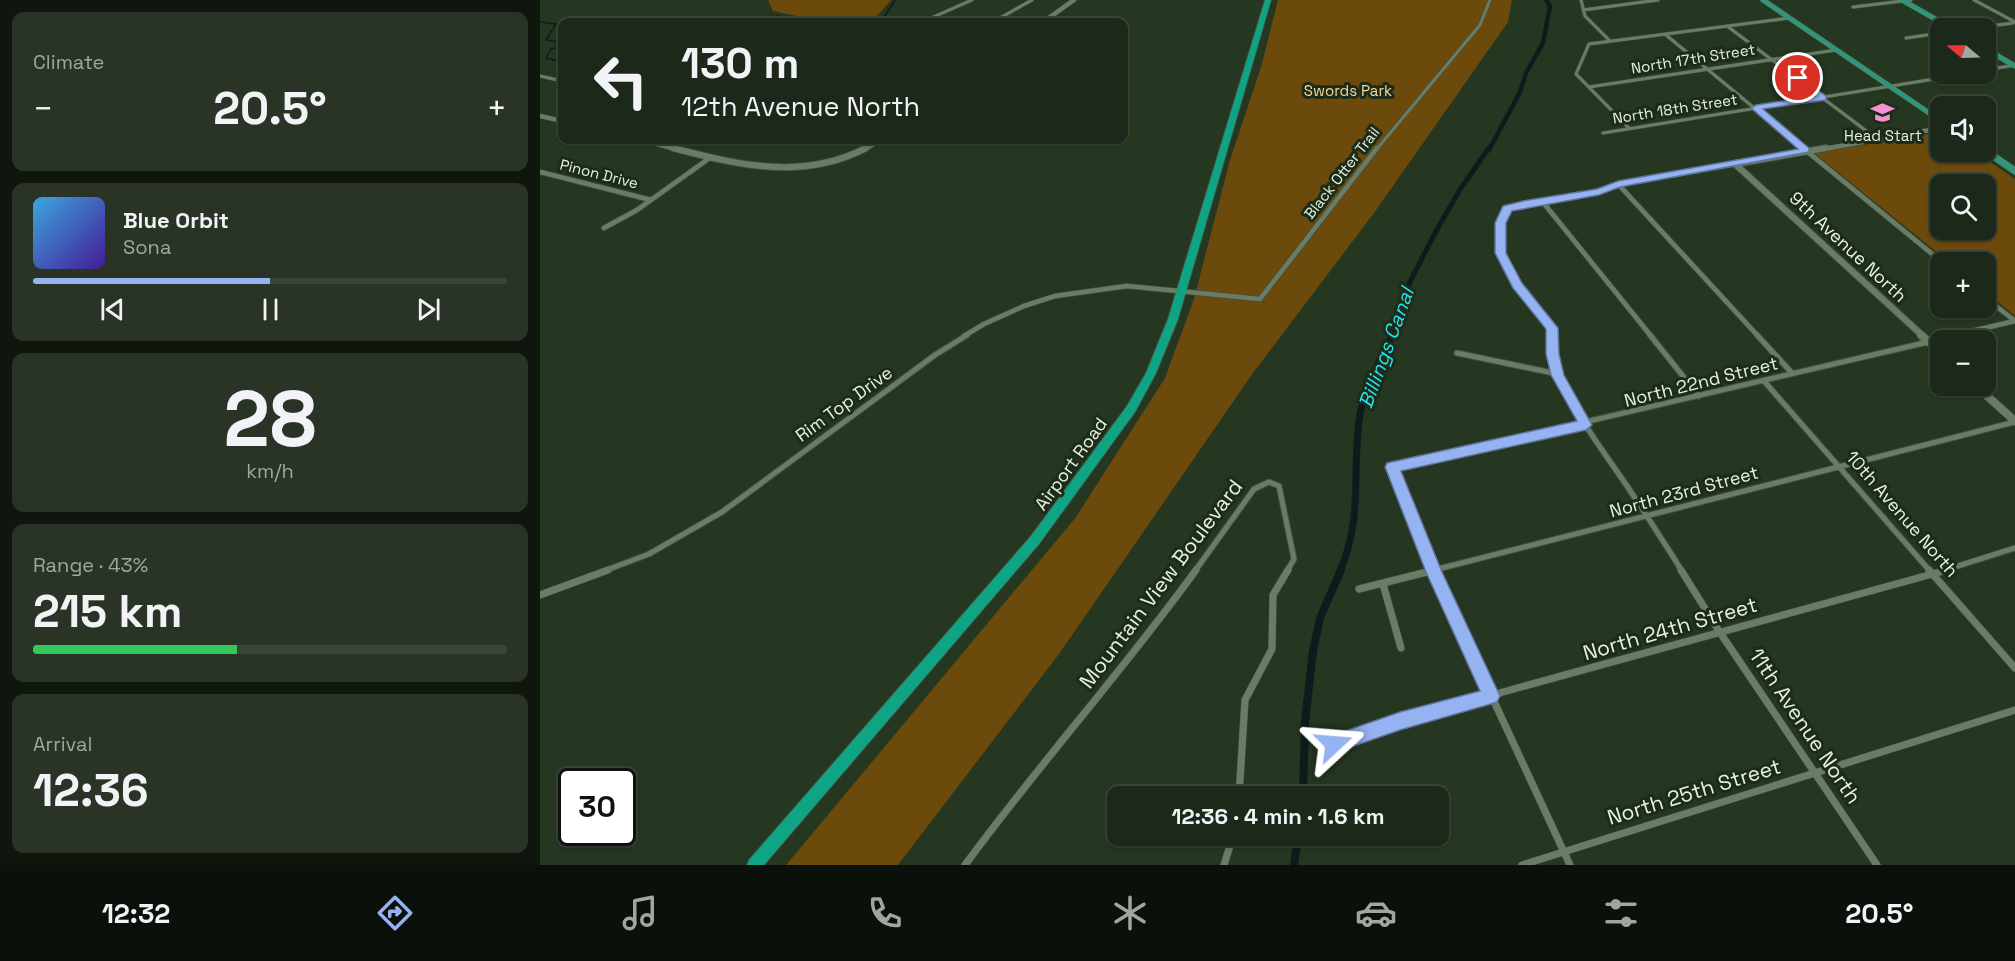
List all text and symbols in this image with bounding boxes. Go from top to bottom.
north arrow [1930,18,1996,84]
map controls [1930,18,1996,396]
text: 130 m [681,37,799,90]
street label: North 17th Street [1630,39,1756,78]
icon: left [582,42,660,120]
text: Climate [33,49,104,75]
pin [1772,52,1823,103]
icon: arrive [1781,61,1814,94]
text: 20.5° [213,80,327,137]
park label: Swords Park [1304,81,1392,100]
text: − [33,88,53,130]
text: + [487,88,507,130]
text: 12th Avenue North [681,89,920,124]
street label: North 18th Street [1611,89,1739,128]
button: sound [1930,96,1996,162]
school or university icon: Head Start [1870,99,1896,125]
street label: Black Otter Trail [1300,123,1383,223]
place label: Head Start [1844,126,1922,145]
street label: Pinon Drive [558,155,640,192]
button: search [1930,174,1996,240]
street label: 9th Avenue North [1785,186,1912,307]
text: Blue Orbit [123,206,229,234]
text: Sona [123,234,171,260]
button: + [1930,252,1996,318]
water label: Billings Canal [1352,282,1421,412]
icon: previous [96,293,129,326]
icon: pause [254,293,287,326]
icon: next [412,293,445,326]
button: − [1930,330,1996,396]
street label: North 22nd Street [1622,351,1780,412]
street label: Rim Top Drive [791,361,897,447]
text: 28 [223,369,317,469]
street label: Airport Road [1029,413,1112,515]
street label: 10th Avenue North [1841,446,1964,582]
text: km/h [246,458,294,484]
street label: North 23rd Street [1607,461,1761,522]
street label: Mountain View Boulevard [1073,474,1248,694]
text: Range · 43% [33,552,148,578]
text: 215 km [33,583,182,640]
street label: North 24th Street [1580,591,1760,666]
street label: 11th Avenue North [1743,643,1868,809]
position arrow [1302,712,1366,776]
text: Arrival [33,731,92,757]
street label: North 25th Street [1604,752,1784,831]
text: 12:36 [33,762,149,819]
speed limit sign: 30 [558,768,636,846]
text: 12:36 · 4 min · 1.6 km [1172,802,1384,830]
icon: directions [374,892,416,934]
icon: music [619,892,661,934]
icon: phone [864,892,906,934]
icon: climate [1109,892,1151,934]
icon: car [1355,892,1397,934]
icon: filters [1600,892,1642,934]
text: 12:32 [102,896,170,931]
text: 20.5° [1845,896,1913,931]

